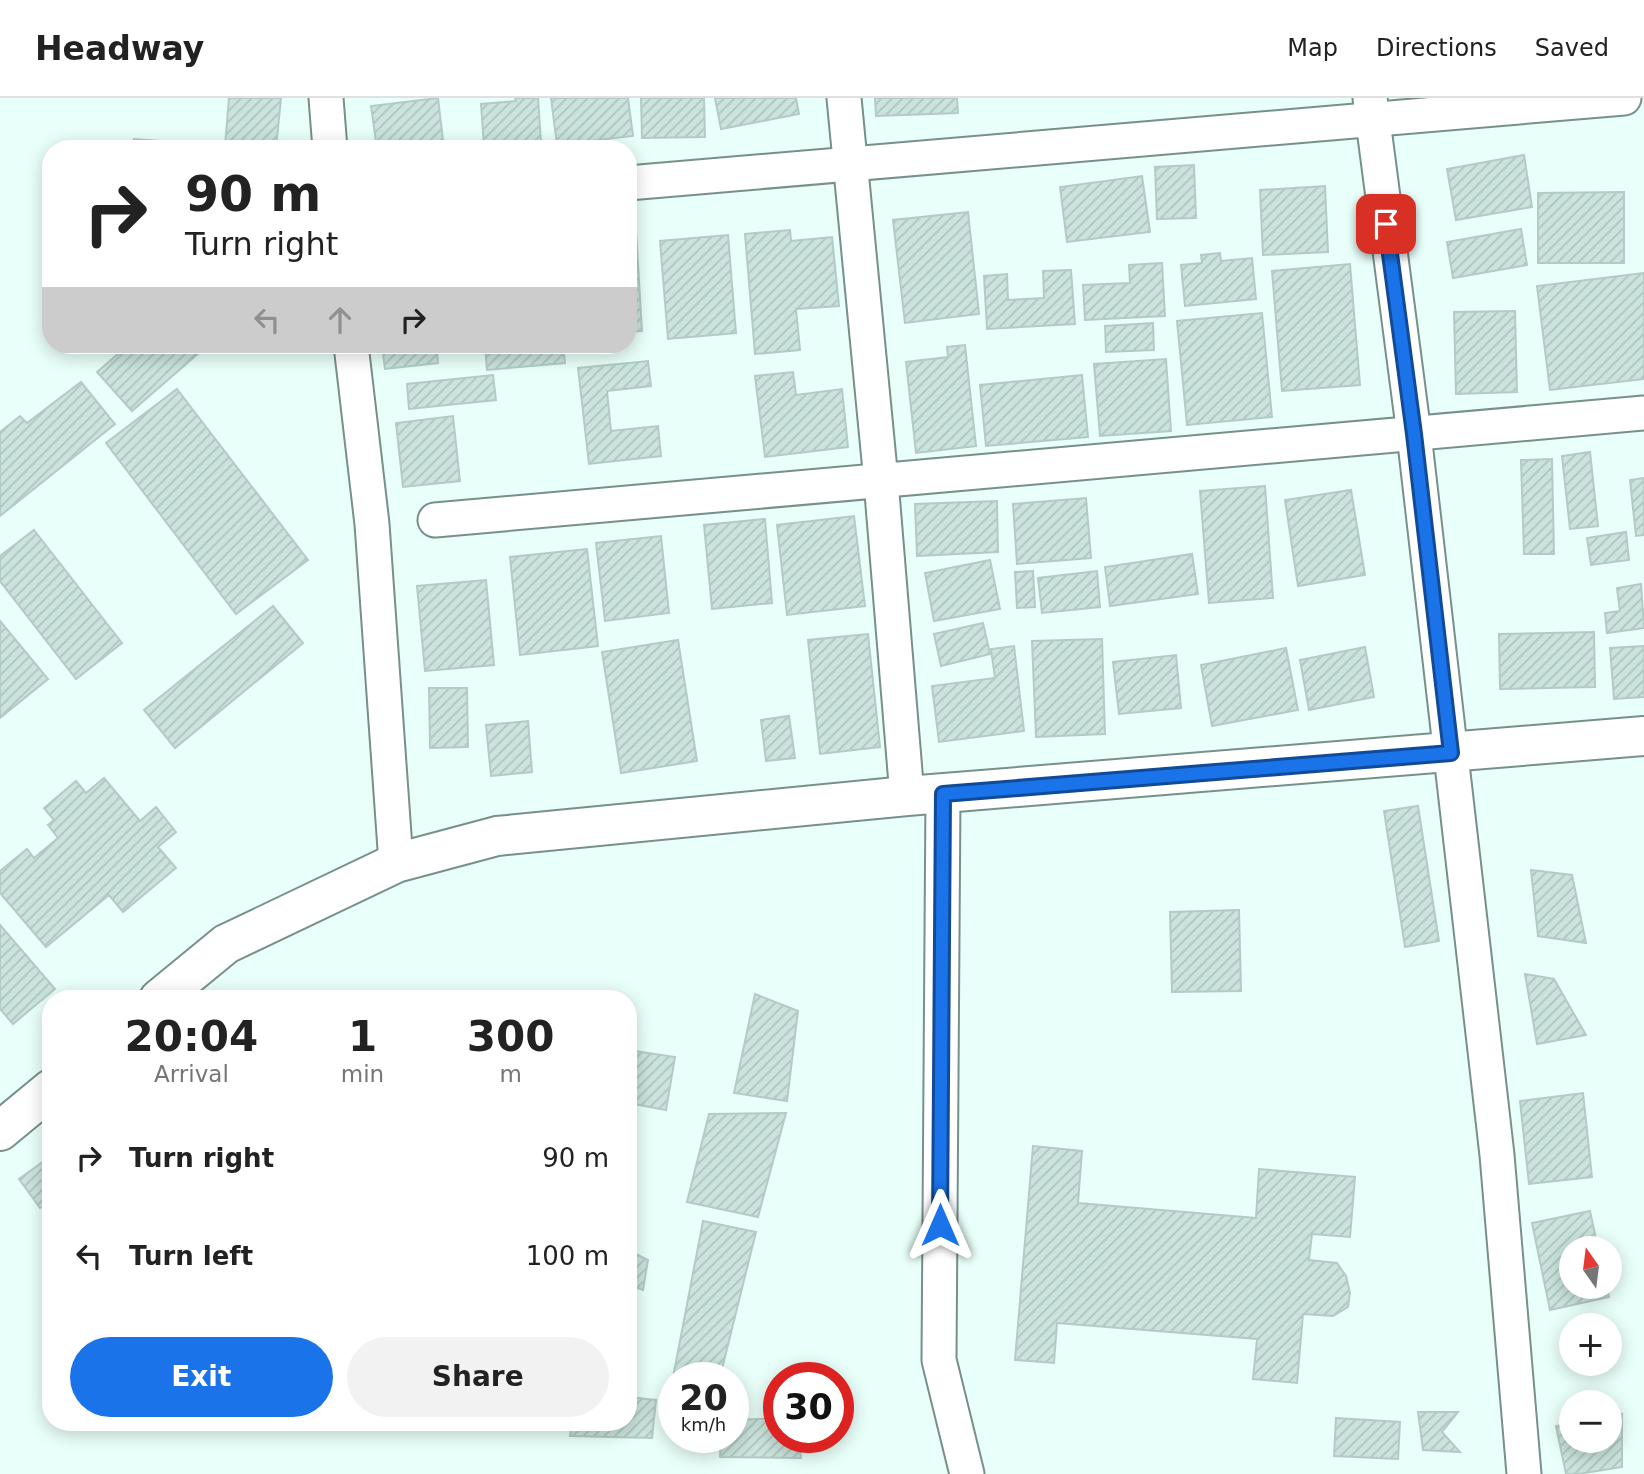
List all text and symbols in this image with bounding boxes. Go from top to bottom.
text: Headway [35,29,204,68]
text: Map [1287,34,1338,62]
text: Directions [1376,34,1497,62]
text: Saved [1535,34,1609,62]
text: 90 m [185,166,321,223]
icon: right [70,168,161,259]
pin [1356,194,1416,254]
icon: arrive [1367,205,1405,243]
text: Turn right [185,225,338,263]
icon: left [248,301,286,339]
icon: ahead [321,301,359,339]
icon: right [394,301,432,339]
text: 20:04 [125,1012,258,1061]
text: 1 [348,1012,377,1061]
text: 300 [467,1012,554,1061]
text: Arrival [154,1061,229,1087]
text: min [341,1061,384,1087]
text: m [499,1061,522,1087]
icon: right [70,1139,108,1177]
text: Turn right [129,1143,274,1173]
text: 90 m [542,1143,609,1173]
position arrow [903,1188,977,1262]
north arrow [1559,1236,1622,1298]
map controls [1559,1236,1622,1453]
icon: left [70,1237,108,1275]
text: Turn left [129,1241,253,1271]
text: 100 m [526,1241,609,1271]
button: + [1559,1313,1622,1376]
button: Exit [70,1337,333,1417]
button: Share [347,1337,609,1417]
speed limit sign: 30 [763,1362,854,1453]
text: 20 [679,1378,728,1418]
button: − [1559,1390,1622,1453]
text: km/h [681,1414,726,1435]

